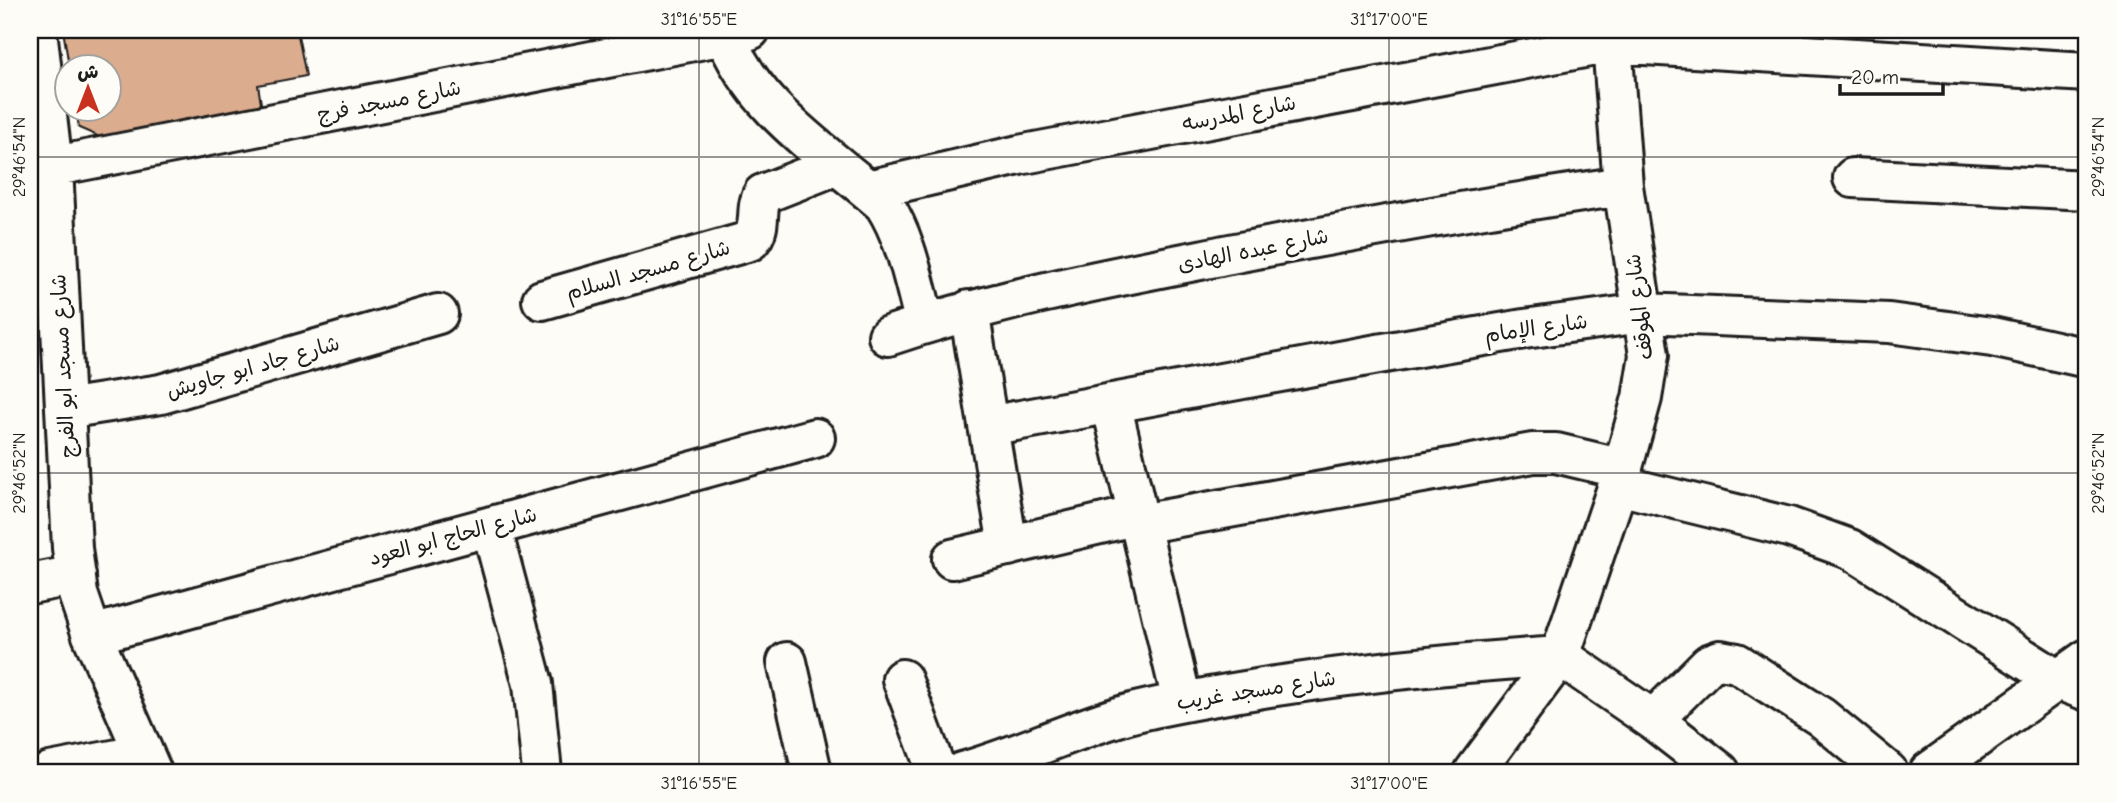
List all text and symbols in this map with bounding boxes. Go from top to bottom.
text: 31°16'55"E [661,9,737,30]
text: 31°17'00"E [1350,9,1428,30]
north arrow [52,52,122,122]
scale bar [1840,52,1944,96]
text: ش [78,61,99,83]
text: 20 m [1851,65,1899,89]
street label: شارع مسجد فرج [315,75,463,130]
street label: شارع المدرسه [1180,90,1298,139]
text: 29°46'54"N [9,117,30,197]
text: 29°46'54"N [2088,117,2109,197]
street label: شارع عبده الهادى [1176,224,1331,279]
street label: شارع مسجد السلام [563,235,734,309]
street label: شارع الموقف [1621,252,1660,361]
street label: شارع مسجد ابو الفرج [46,273,83,459]
street label: شارع الإمام [1483,309,1590,351]
street label: شارع جاد ابو جاويش [164,331,343,406]
text: 29°46'52"N [9,432,30,514]
text: 29°46'52"N [2088,432,2109,514]
street label: شارع الحاج ابو العود [366,502,540,573]
street label: شارع مسجد غريب [1175,666,1338,717]
text: 31°16'55"E [661,773,737,794]
text: 31°17'00"E [1350,773,1428,794]

